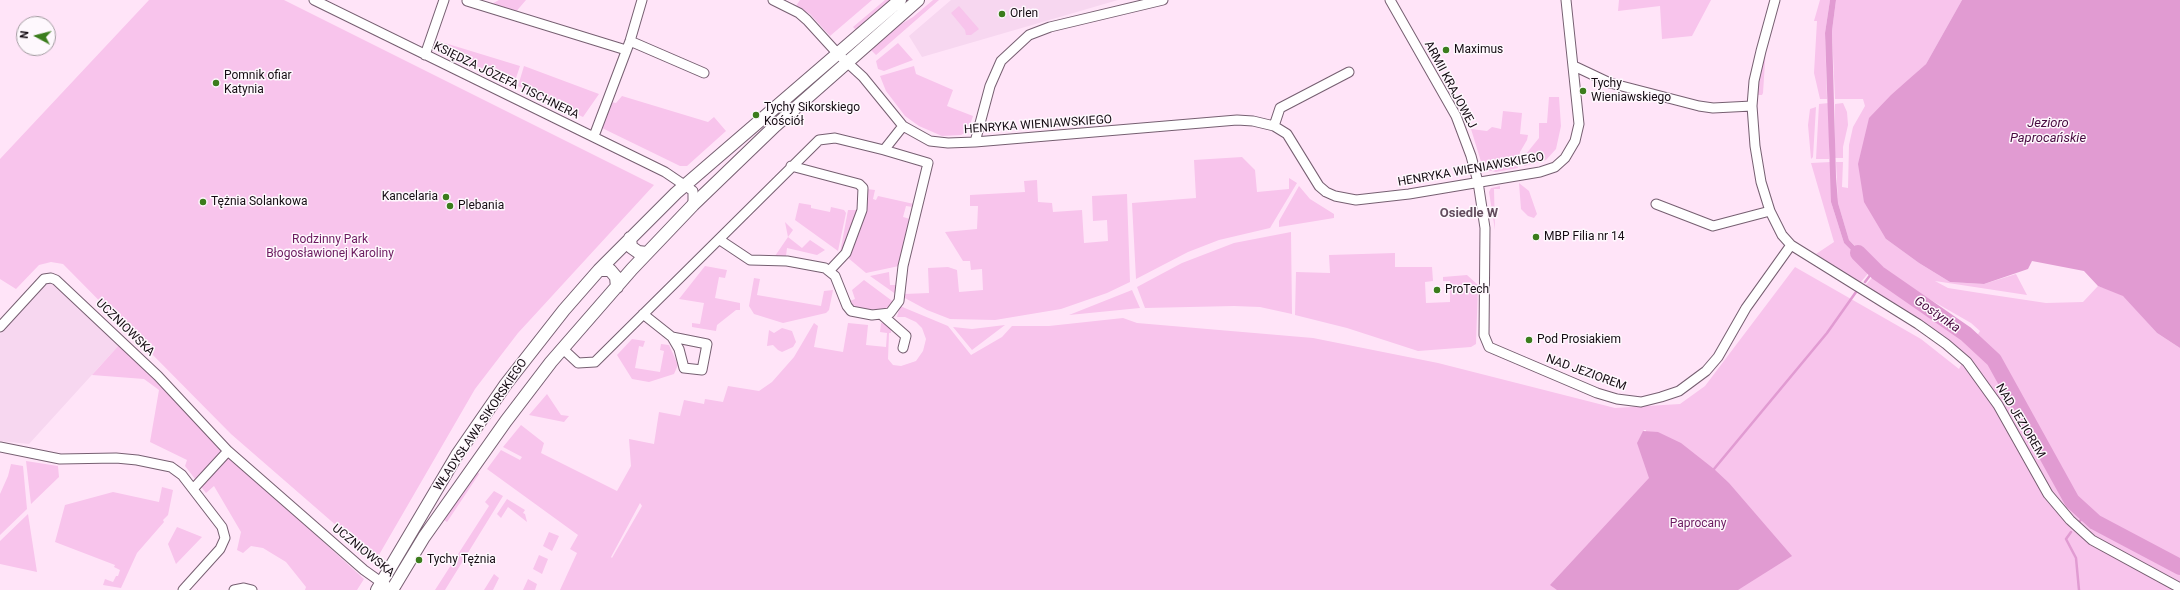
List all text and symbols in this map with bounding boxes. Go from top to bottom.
place label: Orlen [1010,7,1038,21]
marker: Orlen [997,9,1007,19]
north arrow [16,16,56,56]
text: N [18,30,32,39]
street label: KSIĘDZA JÓZEFA TISCHNERA [431,39,581,123]
street label: ARMII KRAJOWEJ [1421,39,1479,131]
place label: Maximus [1454,43,1503,57]
marker: Maximus [1441,45,1451,55]
place label: Pomnik ofiar Katynia [224,69,292,97]
place label: Tychy Wieniawskiego [1591,77,1671,105]
marker: Pomnik ofiar Katynia [211,78,221,88]
marker: Tychy Wieniawskiego [1578,86,1588,96]
place label: Tychy Sikorskiego Kościół [764,101,860,129]
marker: Tychy Sikorskiego Kościół [751,110,761,120]
street label: HENRYKA WIENIAWSKIEGO [963,113,1113,137]
water label: Jezioro Paprocańskie [2010,116,2086,147]
street label: HENRYKA WIENIAWSKIEGO [1397,150,1545,190]
place label: Kancelaria [382,190,438,204]
marker: Kancelaria [441,192,451,202]
place label: Tężnia Solankowa [211,195,307,209]
marker: Tężnia Solankowa [198,197,208,207]
place label: Plebania [458,199,504,213]
marker: Plebania [445,201,455,211]
district label: Osiedle W [1440,206,1498,222]
place label: MBP Filia nr 14 [1544,230,1625,244]
marker: MBP Filia nr 14 [1531,232,1541,242]
park label: Rodzinny Park Błogosławionej Karoliny [266,233,394,261]
place label: ProTech [1445,283,1489,297]
marker: ProTech [1432,285,1442,295]
water label: Gostynka [1911,294,1963,336]
street label: UCZNIOWSKA [93,296,157,360]
place label: Pod Prosiakiem [1537,333,1621,347]
marker: Pod Prosiakiem [1524,335,1534,345]
street label: NAD JEZIOREM [1544,352,1628,394]
street label: WŁADYSŁAWA SIKORSKIEGO [431,356,531,494]
street label: NAD JEZIOREM [1992,381,2048,461]
park label: Paprocany [1670,517,1726,531]
street label: UCZNIOWSKA [329,521,397,581]
place label: Tychy Tężnia [427,553,496,567]
marker: Tychy Tężnia [414,555,424,565]

